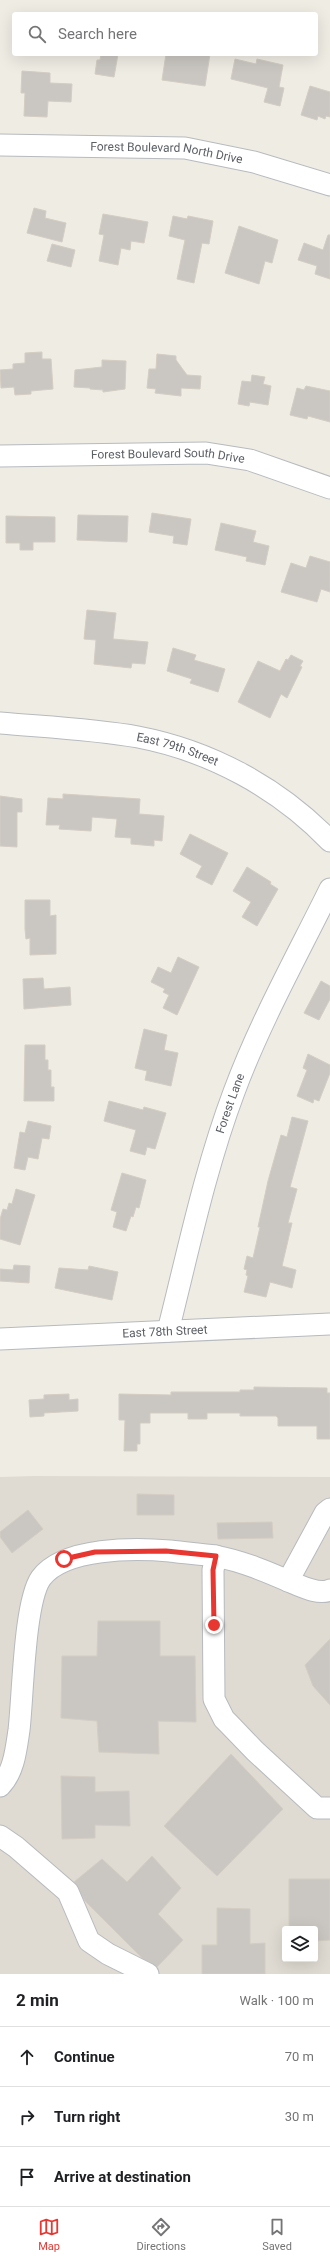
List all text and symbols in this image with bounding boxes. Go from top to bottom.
search box [12,12,318,56]
icon: search [26,23,48,45]
text: Search here [58,25,137,43]
street label: Forest Boulevard North Drive [90,139,244,167]
street label: Forest Boulevard South Drive [91,446,246,466]
street label: East 79th Street [135,730,221,769]
street label: Forest Lane [213,1071,247,1135]
street label: East 78th Street [122,1323,208,1340]
route start [55,1550,73,1568]
route end [205,1616,223,1634]
map controls [282,1926,318,1962]
button: layers [282,1926,318,1962]
text: 2 min [16,1990,59,2010]
text: Walk · 100 m [239,1993,314,2008]
icon: ahead [16,2046,38,2068]
text: Continue [54,2048,115,2066]
text: 70 m [285,2049,314,2064]
icon: right [16,2106,38,2128]
text: Turn right [54,2108,120,2126]
text: 30 m [285,2109,314,2124]
icon: arrive [16,2166,38,2188]
text: Arrive at destination [54,2168,191,2186]
tab: Map [38,2216,60,2253]
tab: Directions [136,2216,186,2253]
tab: Saved [262,2216,292,2253]

